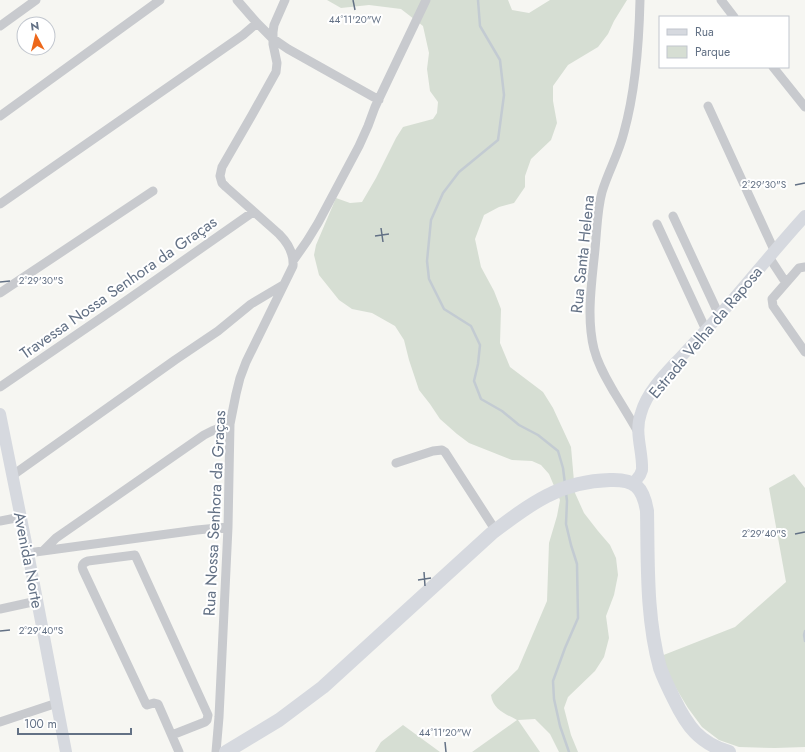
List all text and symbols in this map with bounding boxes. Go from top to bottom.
text: 44°11'20"W [329,12,381,27]
north arrow [16,16,56,56]
legend [659,16,789,68]
text: N [29,18,40,35]
text: Rua [695,23,714,41]
text: Parque [695,43,730,61]
text: 2°29'30"S [742,177,787,192]
street label: Rua Santa Helena [565,194,600,314]
street label: Travessa Nossa Senhora da Graças [15,210,221,364]
street label: Estrada Velha da Raposa [643,261,768,403]
text: 2°29'30"S [19,273,64,288]
street label: Rua Nossa Senhora da Graças [198,410,231,616]
street label: Avenida Norte [8,510,49,610]
text: 2°29'40"S [742,526,787,541]
text: 2°29'40"S [19,623,64,638]
scale bar [18,710,131,736]
text: 100 m [24,715,57,733]
text: 44°11'20"W [419,725,471,740]

